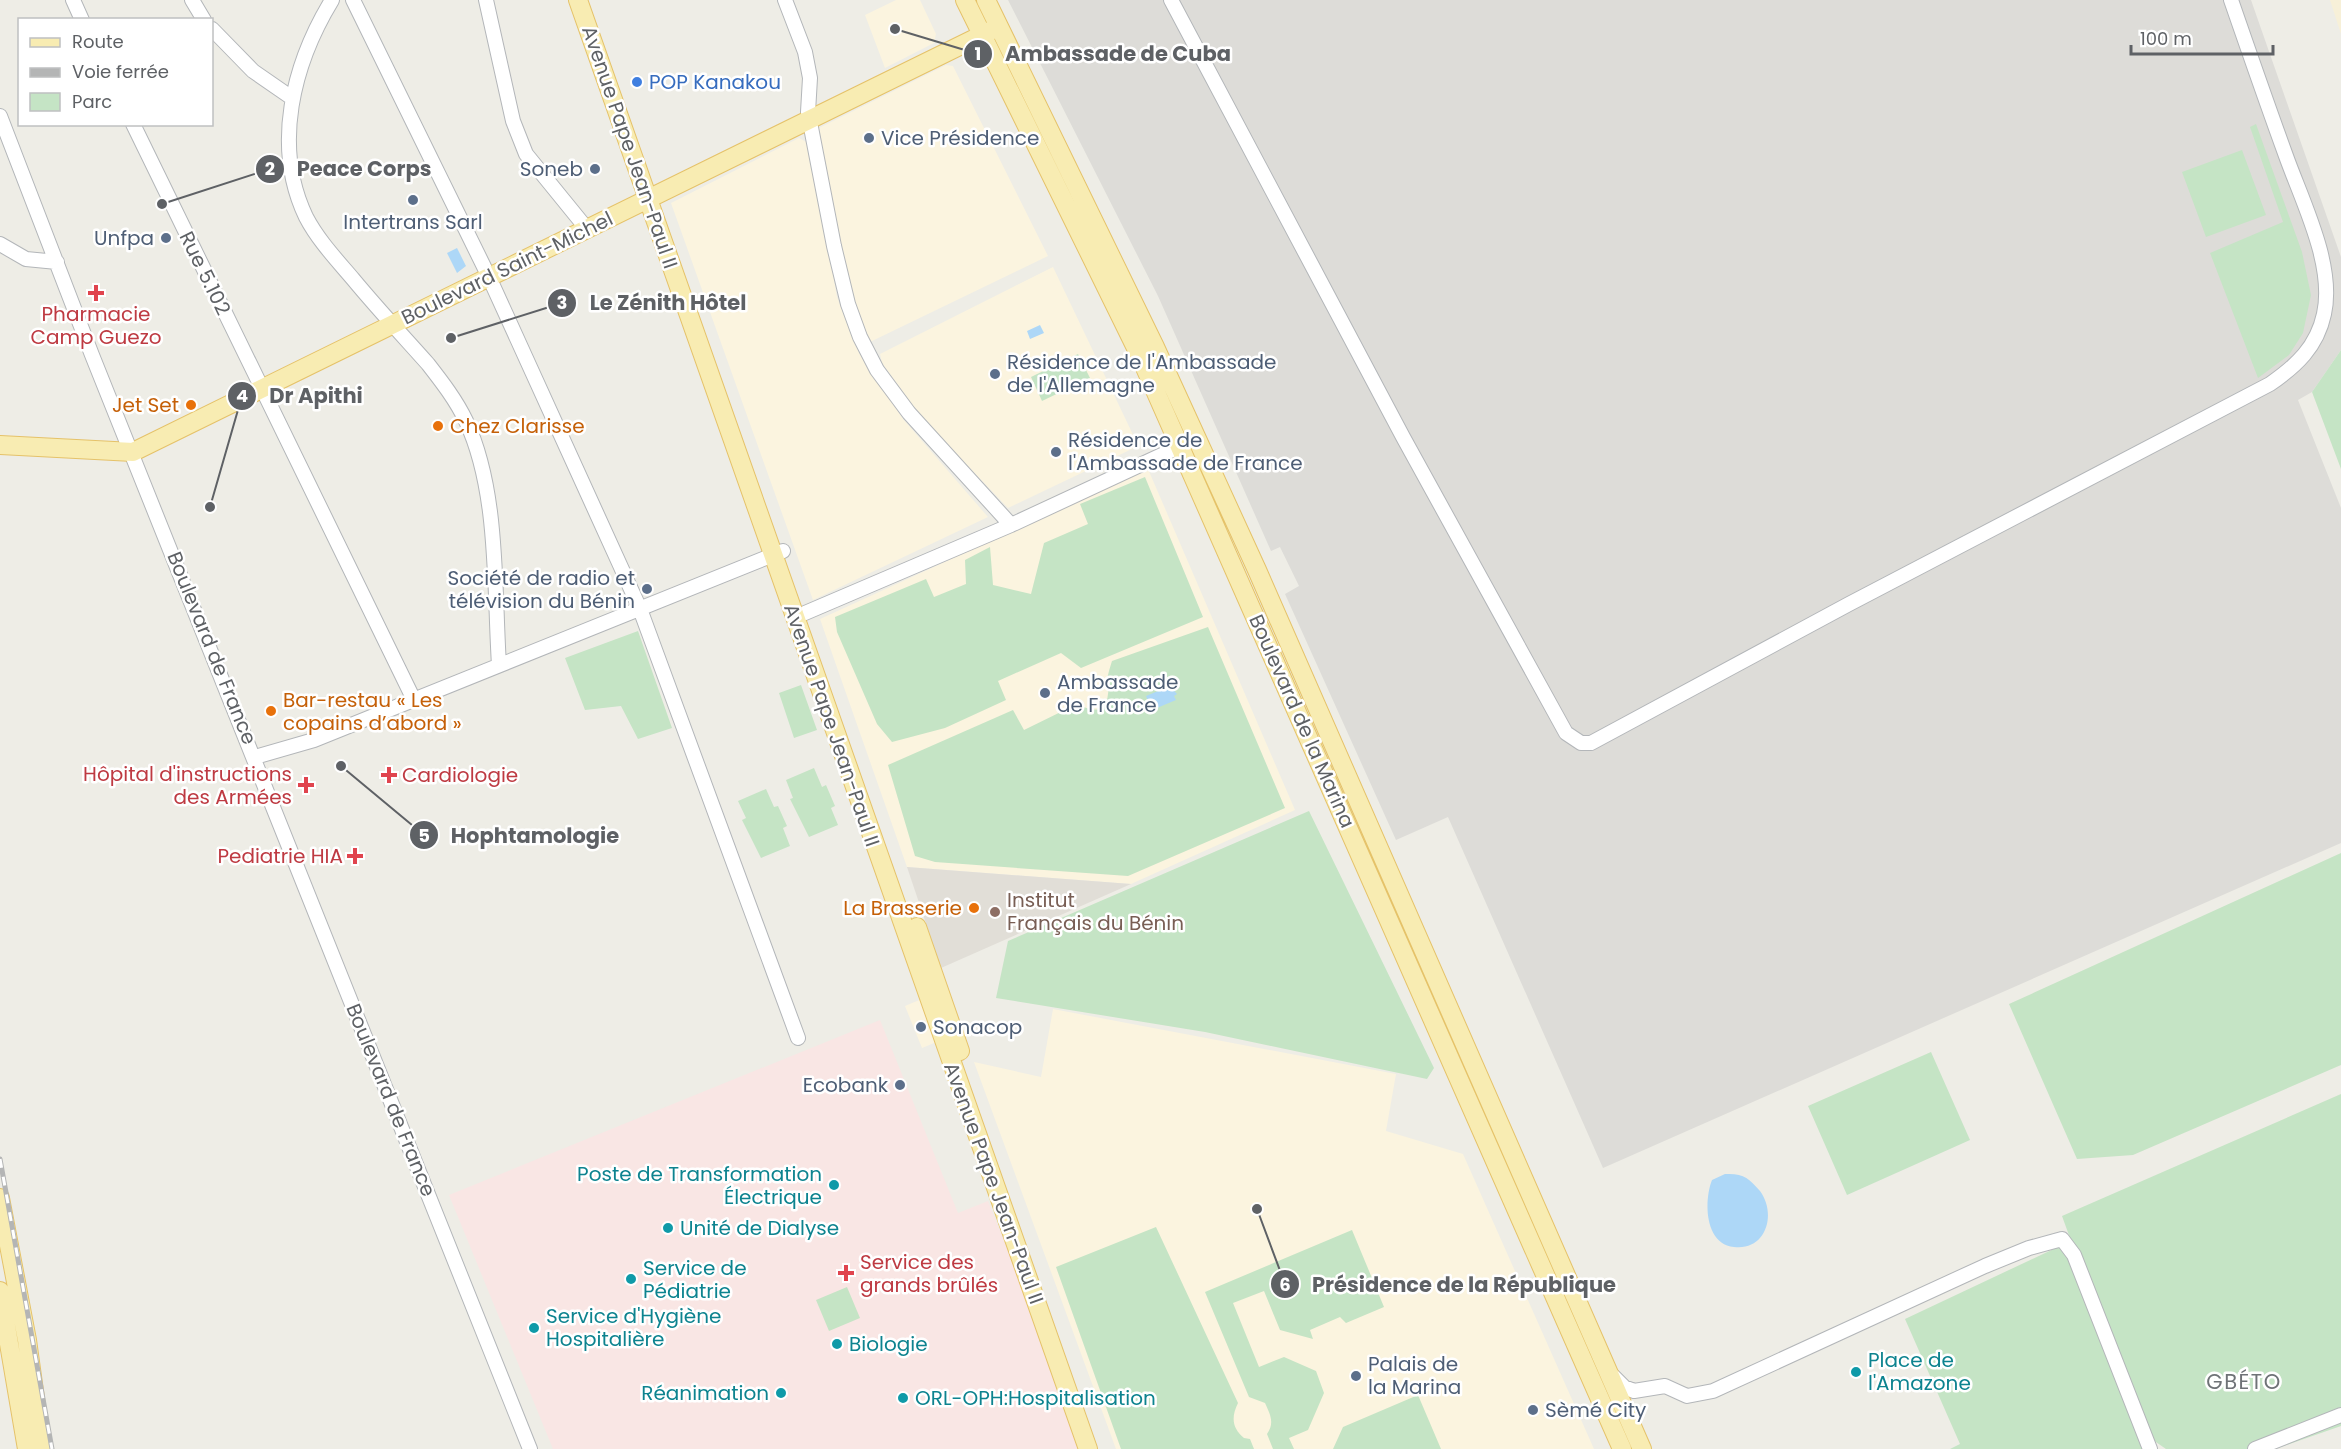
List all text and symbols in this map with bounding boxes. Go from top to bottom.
legend [18,18,213,126]
scale bar [2131,18,2274,56]
street label: Avenue Pape Jean-Paul II [575,22,685,272]
text: 100 m [2140,26,2192,51]
text: Route [72,29,124,54]
callout: Ambassade de Cuba [963,34,1243,73]
text: Ambassade de Cuba [1005,39,1231,68]
text: 1 [975,41,981,66]
text: Voie ferrée [72,59,169,84]
place label: POP Kanakou [649,68,781,96]
marker: POP Kanakou [630,75,644,89]
text: Parc [72,89,112,114]
place label: Vice Présidence [881,124,1039,152]
marker: Vice Présidence [862,131,876,145]
callout: Peace Corps [255,149,443,188]
text: Peace Corps [297,154,431,183]
place label: Soneb [520,155,583,183]
text: 2 [265,156,275,181]
marker: Soneb [588,162,602,176]
marker: Intertrans Sarl [406,193,420,207]
street label: Boulevard Saint-Michel [397,205,617,331]
place label: Intertrans Sarl [343,208,483,236]
place label: Unfpa [94,224,154,252]
street label: Rue 5.102 [173,226,237,320]
marker: Unfpa [159,231,173,245]
callout: Le Zénith Hôtel [547,284,758,323]
marker: Pharmacie Camp Guezo [89,286,103,300]
text: Le Zénith Hôtel [590,288,746,317]
text: 3 [557,290,567,315]
place label: Pharmacie Camp Guezo [30,300,162,351]
place label: Résidence de l'Ambassade de l'Allemagne [1007,348,1276,399]
marker: Résidence de l'Ambassade de l'Allemagne [988,367,1002,381]
callout: Dr Apithi [227,376,375,415]
text: Dr Apithi [269,381,363,410]
text: 4 [236,383,248,408]
place label: Jet Set [112,391,179,419]
marker: Jet Set [184,398,198,412]
place label: Chez Clarisse [450,412,585,440]
marker: Chez Clarisse [431,419,445,433]
place label: Résidence de l'Ambassade de France [1068,426,1303,477]
marker: Résidence de l'Ambassade de France [1049,445,1063,459]
street label: Boulevard de France [160,547,264,749]
place label: Société de radio et télévision du Bénin [447,564,635,615]
marker: Société de radio et télévision du Bénin [640,582,654,596]
street label: Avenue Pape Jean-Paul II [777,600,887,850]
street label: Boulevard de la Marina [1242,610,1362,832]
place label: Ambassade de France [1057,668,1178,719]
place label: Bar-restau « Les copains d’abord » [283,686,462,737]
marker: Ambassade de France [1038,686,1052,700]
marker: Bar-restau « Les copains d’abord » [264,704,278,718]
place label: Hôpital d'instructions des Armées [83,760,292,811]
place label: Cardiologie [402,761,518,789]
marker: Cardiologie [380,766,398,784]
marker: Hôpital d'instructions des Armées [297,776,315,794]
callout: Hophtamologie [409,816,631,855]
text: Hophtamologie [451,821,619,850]
text: 5 [418,823,430,848]
place label: Pediatrie HIA [217,842,343,870]
marker: Pediatrie HIA [348,849,362,863]
place label: Institut Français du Bénin [1007,886,1184,937]
place label: La Brasserie [843,894,962,922]
marker: La Brasserie [967,901,981,915]
marker: Institut Français du Bénin [988,905,1002,919]
street label: Boulevard de France [339,999,443,1201]
place label: Sonacop [933,1013,1022,1041]
marker: Sonacop [914,1020,928,1034]
street label: Avenue Pape Jean-Paul II [937,1058,1051,1308]
place label: Ecobank [803,1071,889,1099]
marker: Ecobank [893,1078,907,1092]
place label: Poste de Transformation Électrique [577,1160,822,1211]
marker: Poste de Transformation Électrique [827,1178,841,1192]
place label: Unité de Dialyse [680,1214,839,1242]
marker: Unité de Dialyse [661,1221,675,1235]
place label: Service des grands brûlés [860,1248,998,1299]
place label: Service de Pédiatrie [643,1254,747,1305]
marker: Service des grands brûlés [837,1264,855,1282]
callout: Présidence de la République [1270,1265,1628,1304]
text: Présidence de la République [1312,1270,1616,1299]
marker: Service de Pédiatrie [624,1272,638,1286]
text: 6 [1279,1272,1291,1297]
place label: Service d'Hygiène Hospitalière [546,1302,721,1353]
marker: Service d'Hygiène Hospitalière [527,1321,541,1335]
place label: Biologie [849,1330,928,1358]
marker: Biologie [830,1337,844,1351]
place label: Place de l'Amazone [1868,1346,1971,1397]
place label: Palais de la Marina [1368,1350,1461,1401]
marker: Place de l'Amazone [1849,1365,1863,1379]
district label: GBÉTO [2206,1367,2282,1396]
marker: Palais de la Marina [1349,1369,1363,1383]
place label: Réanimation [641,1379,769,1407]
place label: ORL-OPH:Hospitalisation [915,1384,1156,1412]
marker: Réanimation [774,1386,788,1400]
marker: ORL-OPH:Hospitalisation [896,1391,910,1405]
place label: Sèmé City [1545,1396,1646,1424]
marker: Sèmé City [1526,1403,1540,1417]

